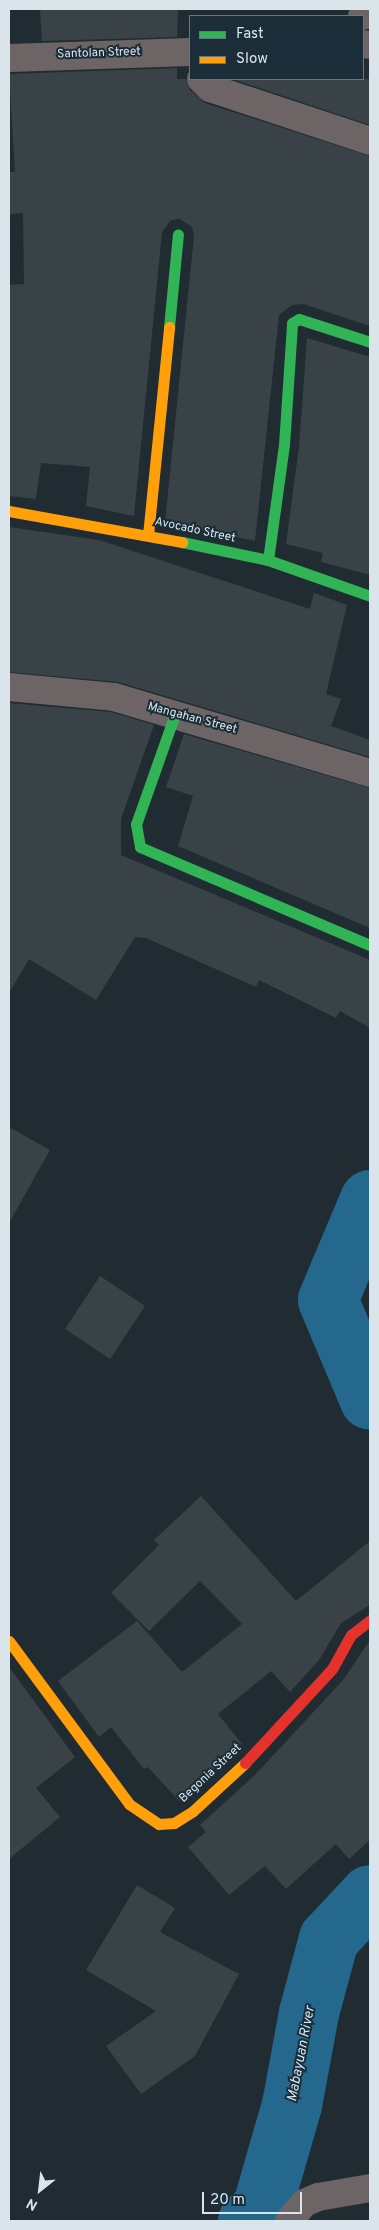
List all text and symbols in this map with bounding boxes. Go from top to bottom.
legend [189,15,364,80]
text: Fast [236,25,264,44]
street label: Santolan Street [57,45,141,63]
text: Slow [236,50,268,69]
street label: Avocado Street [153,515,237,547]
street label: Mangahan Street [146,700,238,738]
street label: Begonia Street [177,1741,245,1807]
water label: Mabayuan River [285,2005,319,2103]
north arrow [15,2165,65,2215]
scale bar [204,2182,304,2214]
text: 20 m [210,2191,245,2210]
text: N [24,2194,41,2213]

